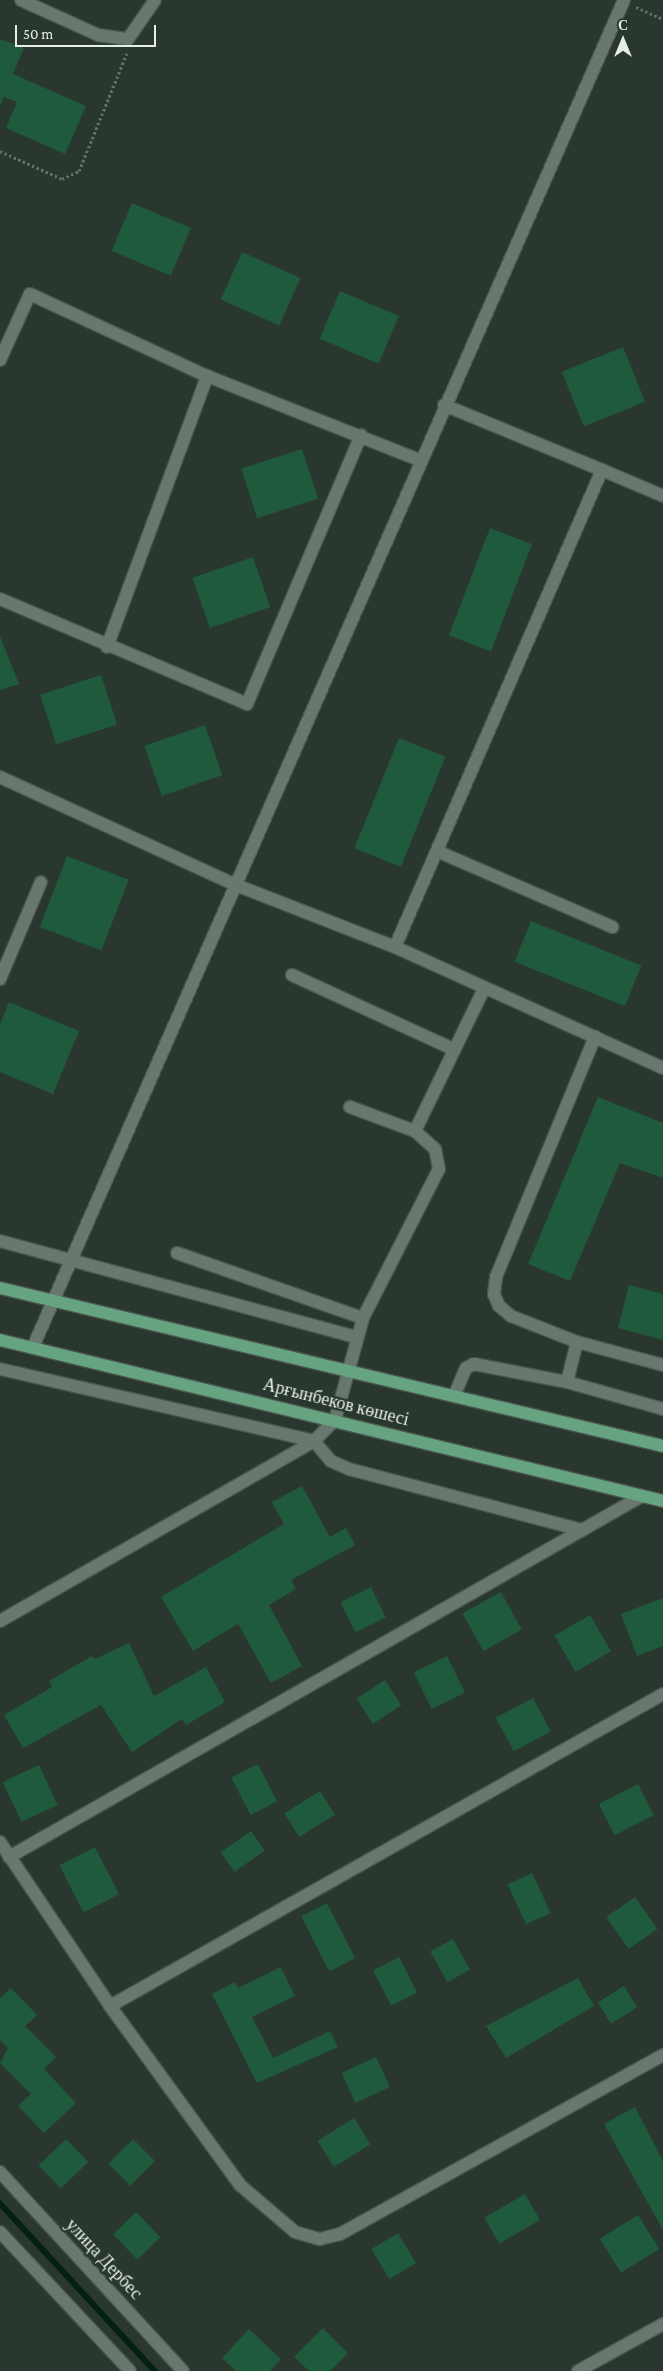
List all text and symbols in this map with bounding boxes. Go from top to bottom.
scale bar [18,15,159,47]
north arrow [598,15,648,65]
text: С [618,17,628,33]
text: 50 m [23,26,53,42]
street label: Арғынбеков көшесі [261,1373,411,1431]
street label: улица Дербес [61,2214,147,2304]

